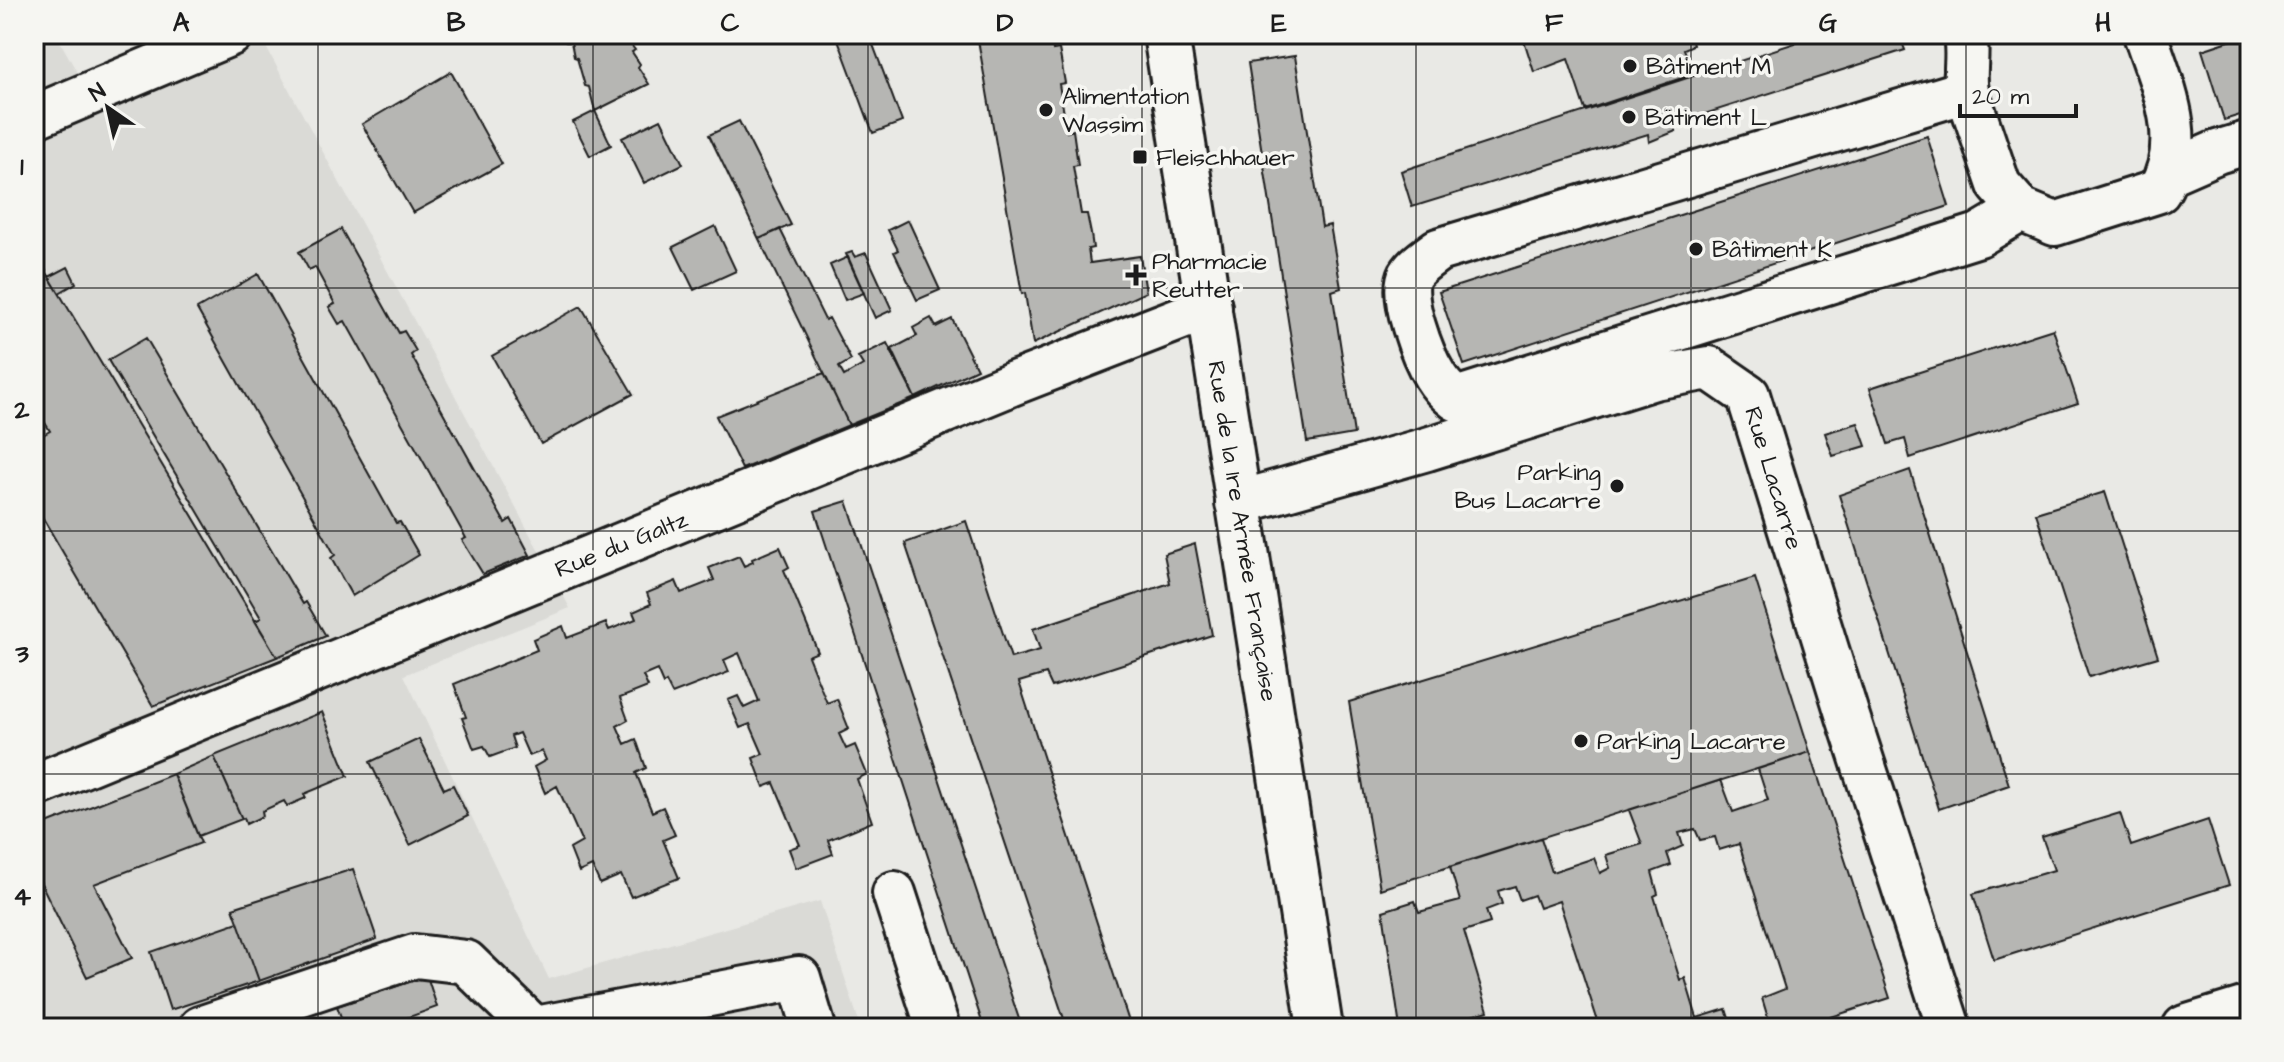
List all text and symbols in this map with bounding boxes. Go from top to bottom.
text: A [173,5,190,41]
text: B [447,5,466,41]
text: C [721,5,740,41]
text: D [997,5,1014,41]
text: E [1271,5,1287,41]
text: F [1545,5,1564,41]
text: G [1819,5,1837,41]
text: H [2095,5,2111,41]
place label: Bâtiment M [1646,50,1772,84]
marker: Bâtiment M [1621,57,1639,75]
north arrow [68,68,148,148]
scale bar [1960,68,2076,118]
text: N [83,76,112,109]
place label: Alimentation Wassim [1062,80,1189,142]
text: 20 m [1972,80,2029,114]
marker: Alimentation Wassim [1037,101,1055,119]
place label: Bätiment L [1645,101,1768,135]
marker: Bätiment L [1620,108,1638,126]
place label: Fleischhauer [1156,141,1295,175]
marker: Fleischhauer [1131,148,1149,166]
text: 1 [20,149,24,185]
place label: Bâtiment K [1712,233,1833,267]
marker: Bâtiment K [1687,240,1705,258]
place label: Pharmacie Reutter [1152,245,1267,307]
marker: Pharmacie Reutter [1127,266,1145,284]
street label: Rue de la 1re Armée Française [1198,358,1286,704]
text: 2 [14,392,30,428]
street label: Rue Lacarre [1735,403,1811,554]
place label: Parking Bus Lacarre [1454,456,1601,518]
marker: Parking Bus Lacarre [1608,477,1626,495]
street label: Rue du Galtz [550,503,693,587]
text: 3 [14,636,29,672]
place label: Parking Lacarre [1597,725,1786,760]
marker: Parking Lacarre [1572,732,1590,750]
text: 4 [13,879,31,915]

